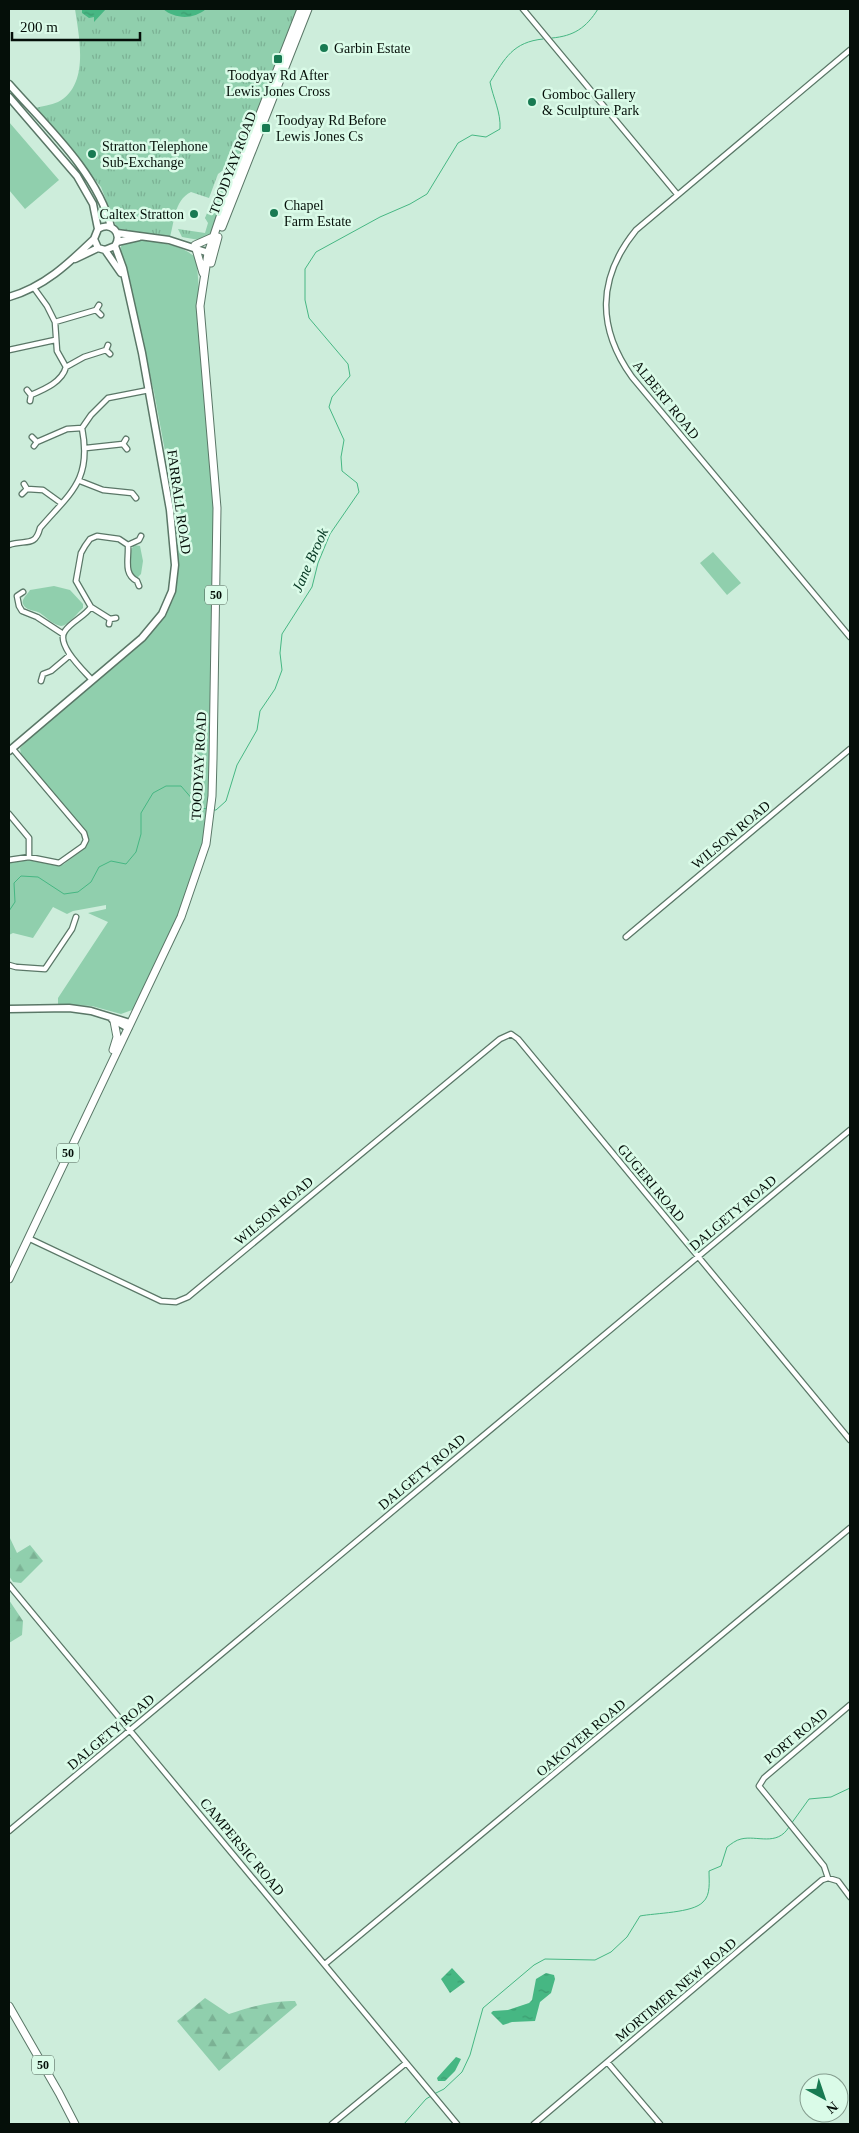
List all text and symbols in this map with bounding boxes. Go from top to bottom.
scale bar [12,10,140,42]
text: 200 m [20,19,58,35]
place label: Garbin Estate [334,41,411,56]
marker: Garbin Estate [318,42,330,54]
marker: Toodyay Rd After Lewis Jones Cross [272,53,284,65]
place label: Toodyay Rd After Lewis Jones Cross [226,68,330,99]
place label: Gomboc Gallery & Sculpture Park [542,87,639,118]
marker: Gomboc Gallery & Sculpture Park [526,96,538,108]
street label: TOODYAY ROAD [207,110,259,216]
place label: Toodyay Rd Before Lewis Jones Cs [276,113,386,144]
marker: Toodyay Rd Before Lewis Jones Cs [260,122,272,134]
place label: Stratton Telephone Sub-Exchange [102,139,208,170]
marker: Stratton Telephone Sub-Exchange [86,148,98,160]
place label: Chapel Farm Estate [284,198,351,229]
place label: Caltex Stratton [100,207,184,222]
marker: Chapel Farm Estate [268,207,280,219]
marker: Caltex Stratton [188,208,200,220]
street label: ALBERT ROAD [630,358,702,442]
street label: FARRALL ROAD [164,449,194,555]
water label: Jane Brook [289,525,331,594]
road number: 50 [205,586,227,604]
street label: TOODYAY ROAD [189,711,209,821]
street label: WILSON ROAD [689,798,773,872]
street label: GUGERI ROAD [614,1141,688,1225]
road number: 50 [57,1144,79,1162]
street label: DALGETY ROAD [687,1172,779,1254]
street label: WILSON ROAD [232,1174,316,1248]
street label: DALGETY ROAD [376,1431,468,1513]
street label: DALGETY ROAD [65,1691,157,1773]
street label: OAKOVER ROAD [533,1696,629,1780]
street label: PORT ROAD [761,1705,831,1767]
street label: CAMPERSIC ROAD [197,1795,287,1899]
street label: MORTIMER NEW ROAD [613,1935,739,2045]
road number: 50 [32,2056,54,2074]
north arrow [799,2073,849,2123]
text: N [823,2099,841,2117]

